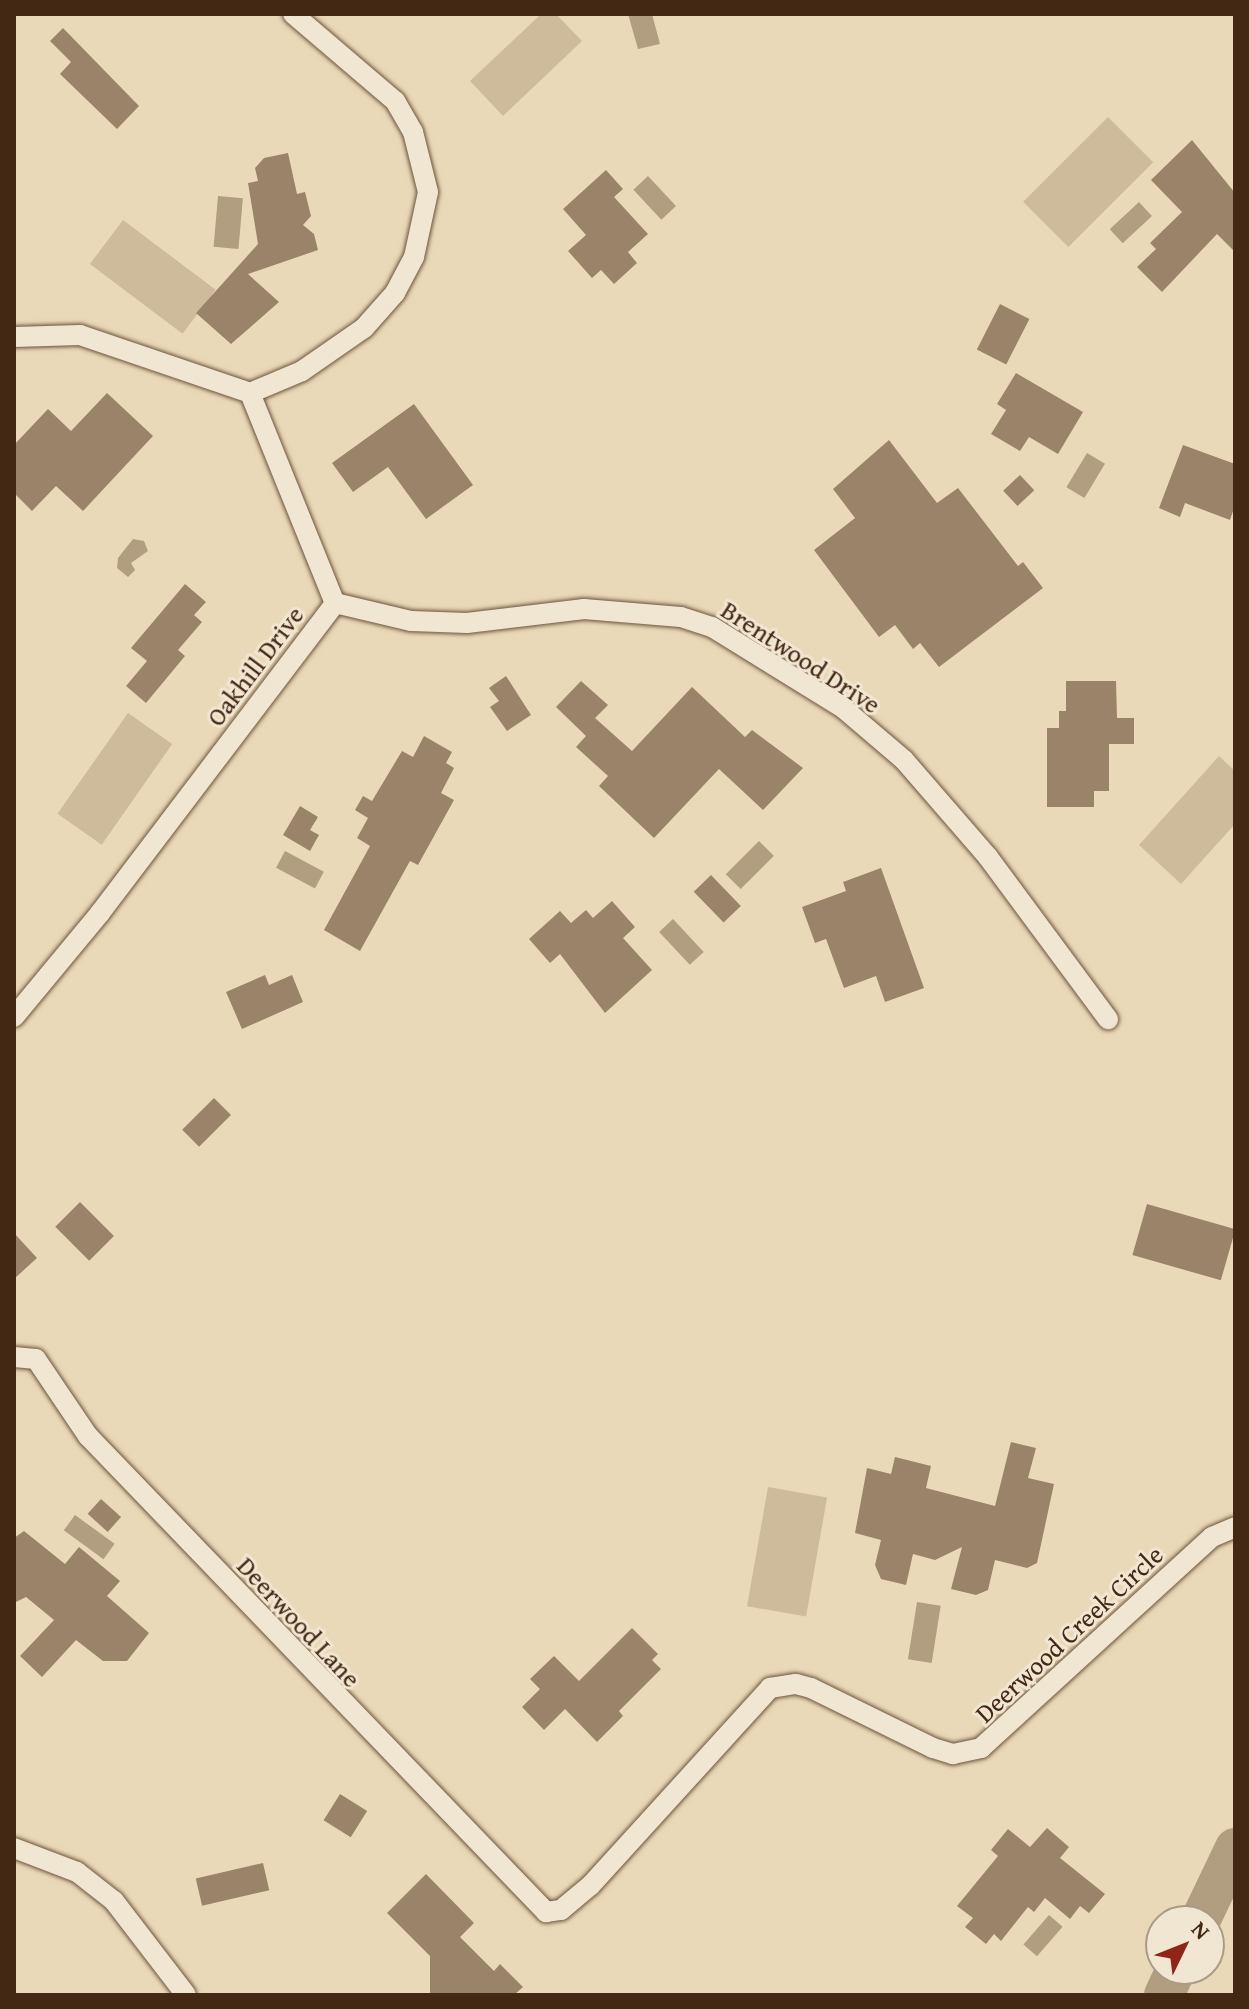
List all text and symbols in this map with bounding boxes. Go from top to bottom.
street label: Brentwood Drive [716,594,886,720]
street label: Oakhill Drive [200,600,310,732]
street label: Deerwood Creek Circle [969,1539,1169,1729]
street label: Deerwood Lane [231,1550,367,1694]
north arrow [1145,1905,1225,1985]
text: N [1184,1914,1218,1946]

